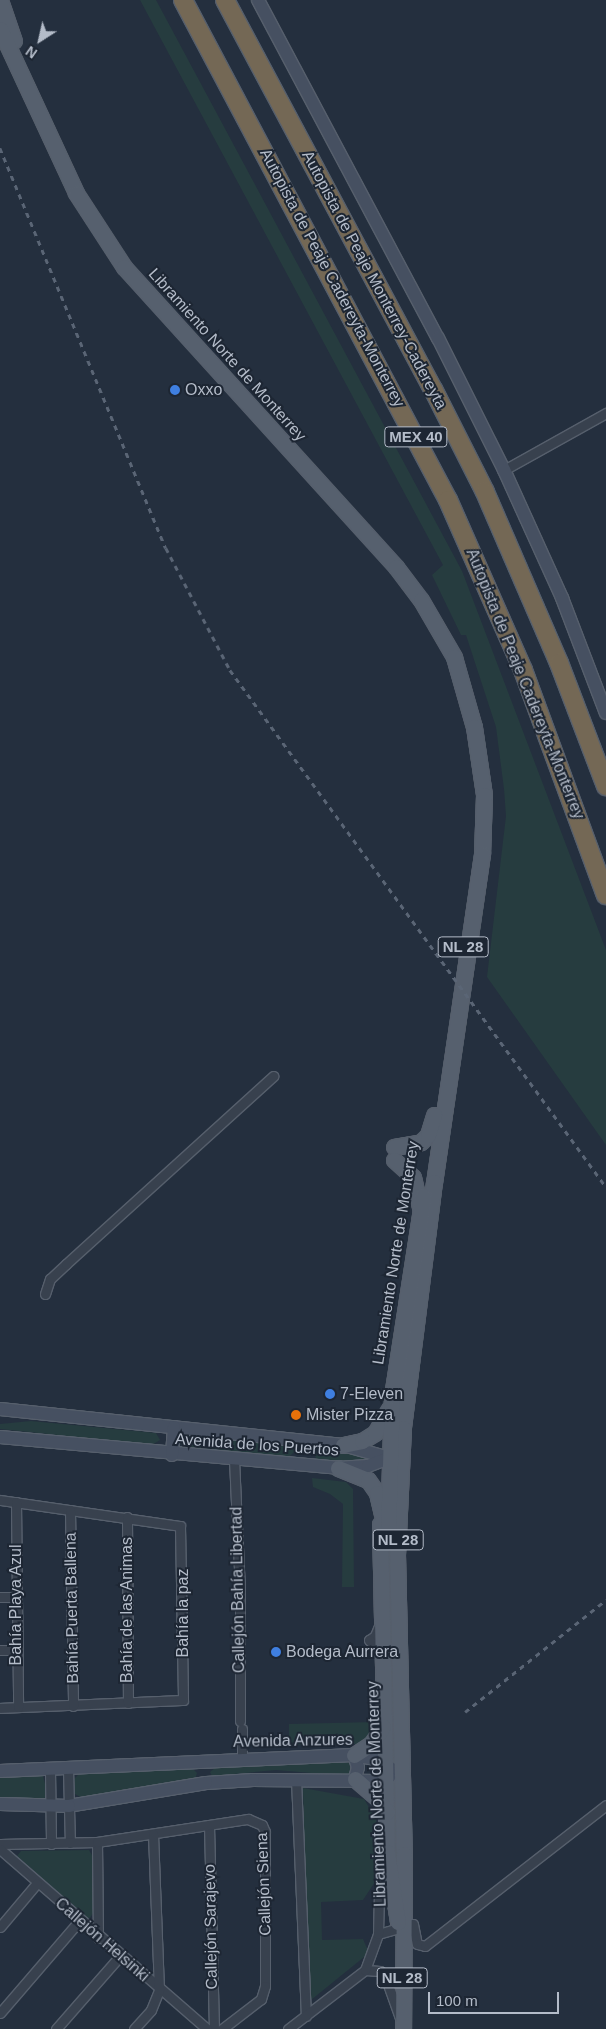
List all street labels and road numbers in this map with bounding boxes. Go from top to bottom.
street label: Autopista de Peaje Cadereyta-Monterrey [255,145,409,411]
street label: Autopista de Peaje Monterrey-Cadereyta [297,147,451,413]
street label: Libramiento Norte de Monterrey [144,265,310,445]
road number: MEX 40 [384,424,448,450]
street label: Autopista de Peaje Cadereyta-Monterrey [462,546,588,822]
road number: NL 28 [437,934,489,960]
street label: Libramiento Norte de Monterrey [369,1140,423,1366]
street label: Avenida de los Puertos [174,1430,340,1460]
street label: Callejón Bahía Libertad [227,1507,249,1673]
road number: NL 28 [372,1528,424,1552]
street label: Bahía Puerta Ballena [61,1532,83,1684]
street label: Bahía de las Animas [117,1537,137,1683]
street label: Bahía Playa Azul [6,1544,26,1666]
street label: Bahía la paz [173,1569,193,1657]
street label: Libramiento Norte de Monterrey [363,1681,391,1907]
street label: Avenida Anzures [233,1730,353,1752]
street label: Callejón Siena [253,1832,275,1936]
street label: Callejón Sarajevo [200,1864,222,1990]
street label: Callejón Helsinki [51,1894,153,1986]
road number: NL 28 [376,1966,428,1990]

